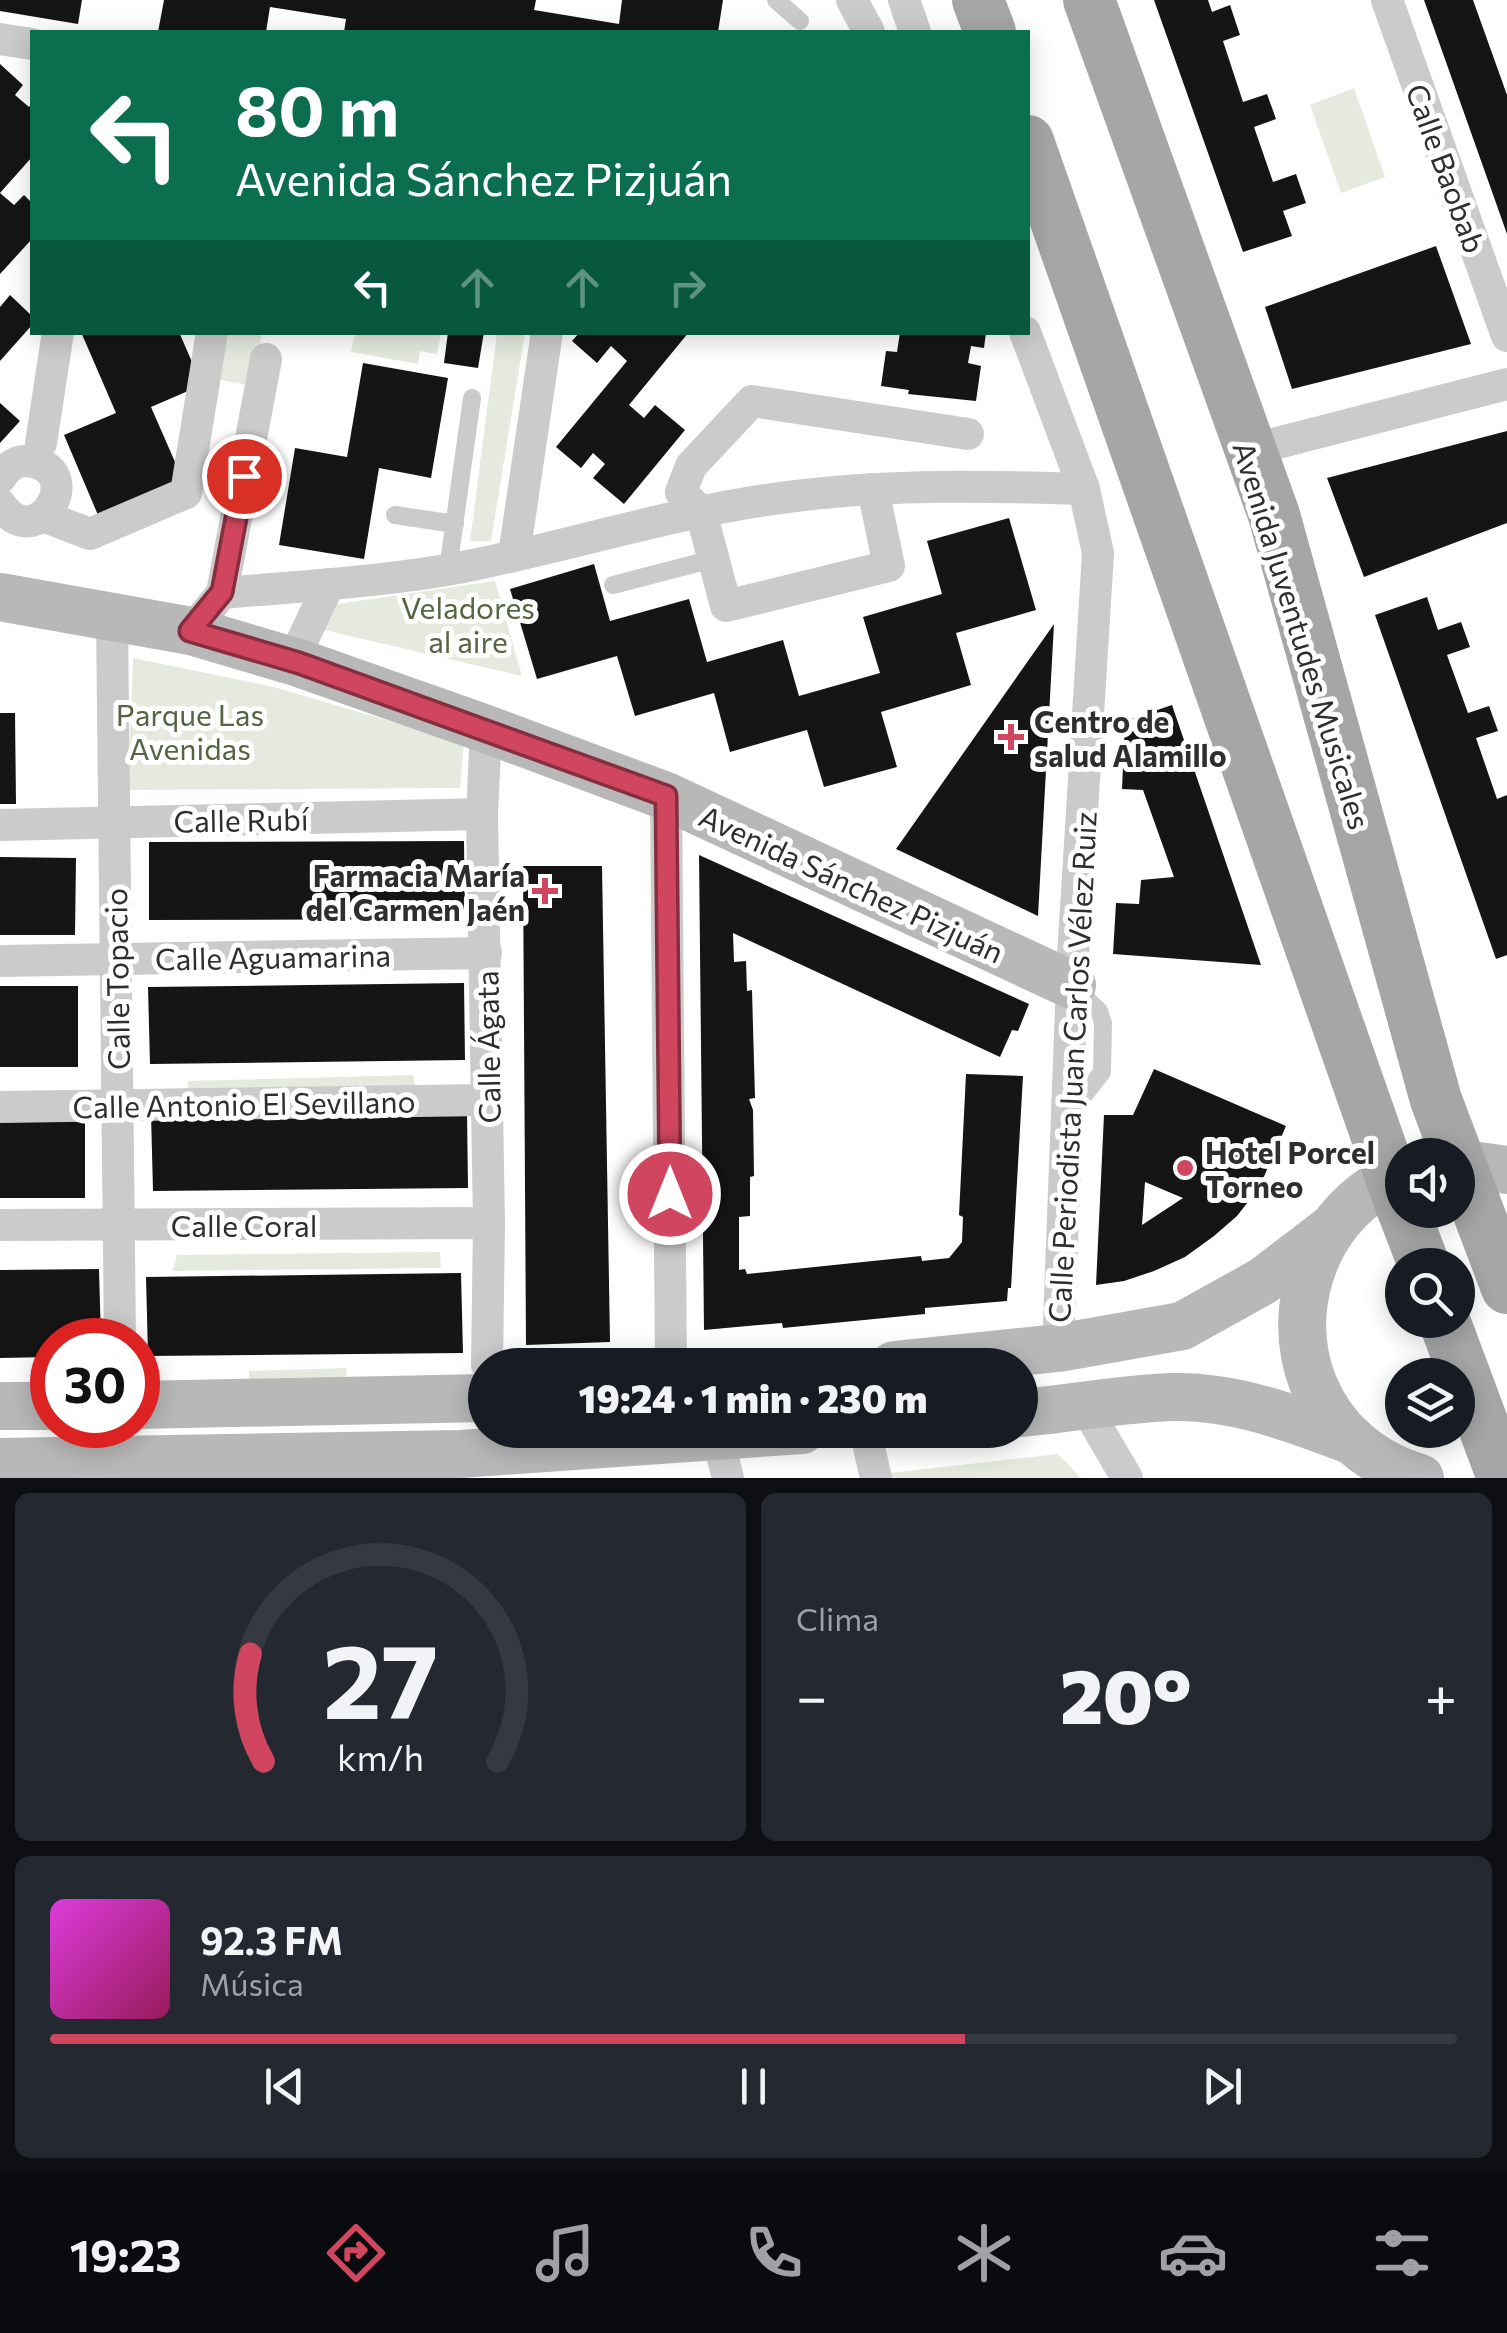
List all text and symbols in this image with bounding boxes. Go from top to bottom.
text: 80 m [235,65,399,150]
icon: left [70,70,200,200]
street label: Calle Baobab [1399,78,1495,258]
text: Avenida Sánchez Pizjuán [235,150,732,205]
icon: left [345,260,400,315]
icon: ahead [450,260,505,315]
icon: ahead [555,260,610,315]
icon: right [660,260,715,315]
pin [202,434,287,519]
street label: Avenida Juventudes Musicales [1226,437,1380,833]
icon: arrive [217,449,272,504]
park label: Veladores al aire [401,588,535,659]
park label: Parque Las Avenidas [116,695,264,766]
place label: Centro de salud Alamillo [1034,702,1227,773]
marker: Centro de salud Alamillo [998,724,1024,750]
street label: Avenida Sánchez Pizjuán [694,796,1010,970]
street label: Calle Rubí [173,799,310,839]
street label: Calle Periodista Juan Carlos Vélez Ruiz [1039,810,1103,1324]
place label: Farmacia María del Carmen Jaén [305,856,525,927]
marker: Farmacia María del Carmen Jaén [534,880,556,902]
street label: Calle Topacio [96,888,136,1070]
street label: Calle Aguamarina [155,935,391,977]
street label: Calle Ágata [467,970,507,1124]
street label: Calle Antonio El Sevillano [72,1082,416,1124]
place label: Hotel Porcel Torneo [1205,1133,1375,1204]
map controls [1385,1138,1475,1448]
button: sound [1385,1138,1475,1228]
position arrow [618,1142,722,1246]
marker: Hotel Porcel Torneo [1174,1157,1196,1179]
street label: Calle Coral [171,1206,317,1243]
button: search [1385,1248,1475,1338]
speed limit sign: 30 [30,1318,160,1448]
button: layers [1385,1358,1475,1448]
text: 19:24 · 1 min · 230 m [579,1374,927,1421]
text: Clima [796,1598,879,1638]
text: 27 [323,1613,438,1740]
text: 20° [1060,1648,1192,1739]
text: − [796,1661,827,1728]
text: + [1425,1661,1457,1728]
text: km/h [337,1735,424,1778]
text: 92.3 FM [200,1916,343,1963]
text: Música [200,1963,304,2003]
icon: previous [257,2059,312,2114]
icon: pause [726,2059,781,2114]
icon: next [1195,2059,1250,2114]
icon: directions [321,2218,391,2288]
icon: music [530,2218,600,2288]
icon: phone [739,2218,809,2288]
icon: climate [949,2218,1019,2288]
icon: car [1158,2218,1228,2288]
icon: filters [1367,2218,1437,2288]
text: 19:23 [70,2226,182,2281]

